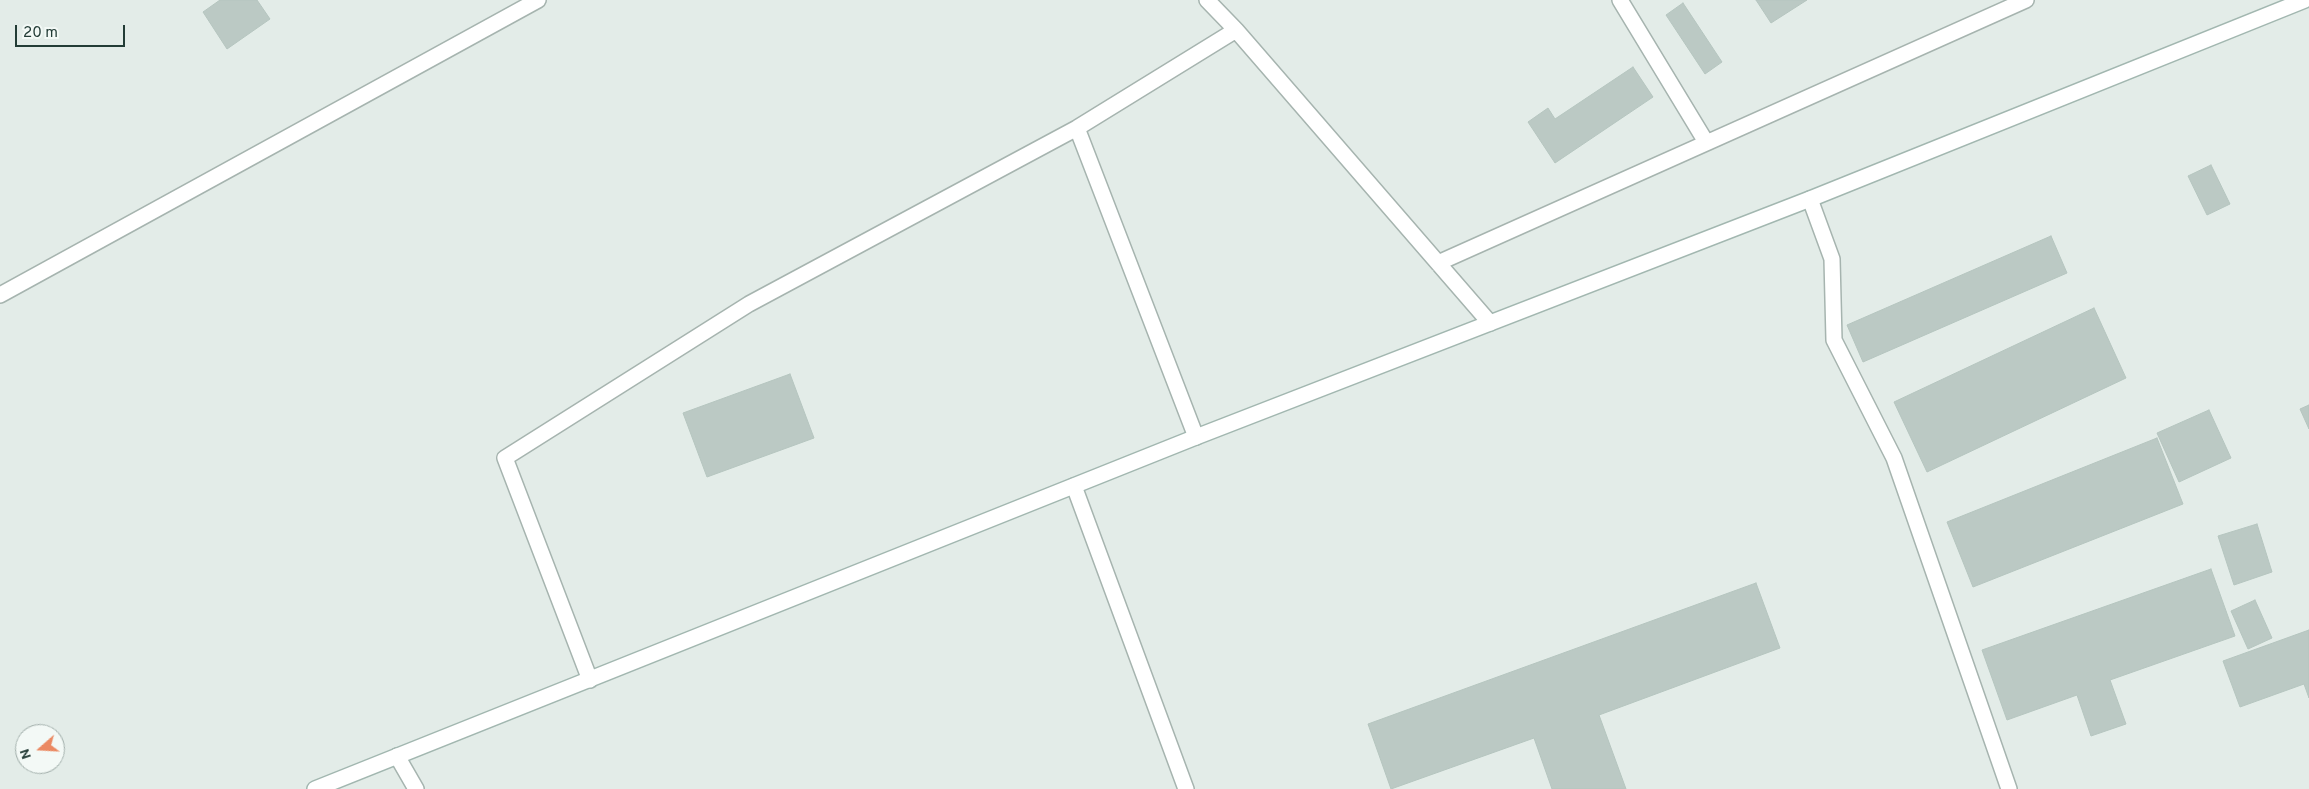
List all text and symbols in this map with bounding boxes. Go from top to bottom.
scale bar [18,15,128,47]
text: 20 m [23,24,58,43]
north arrow [15,724,65,774]
text: N [17,746,36,761]

